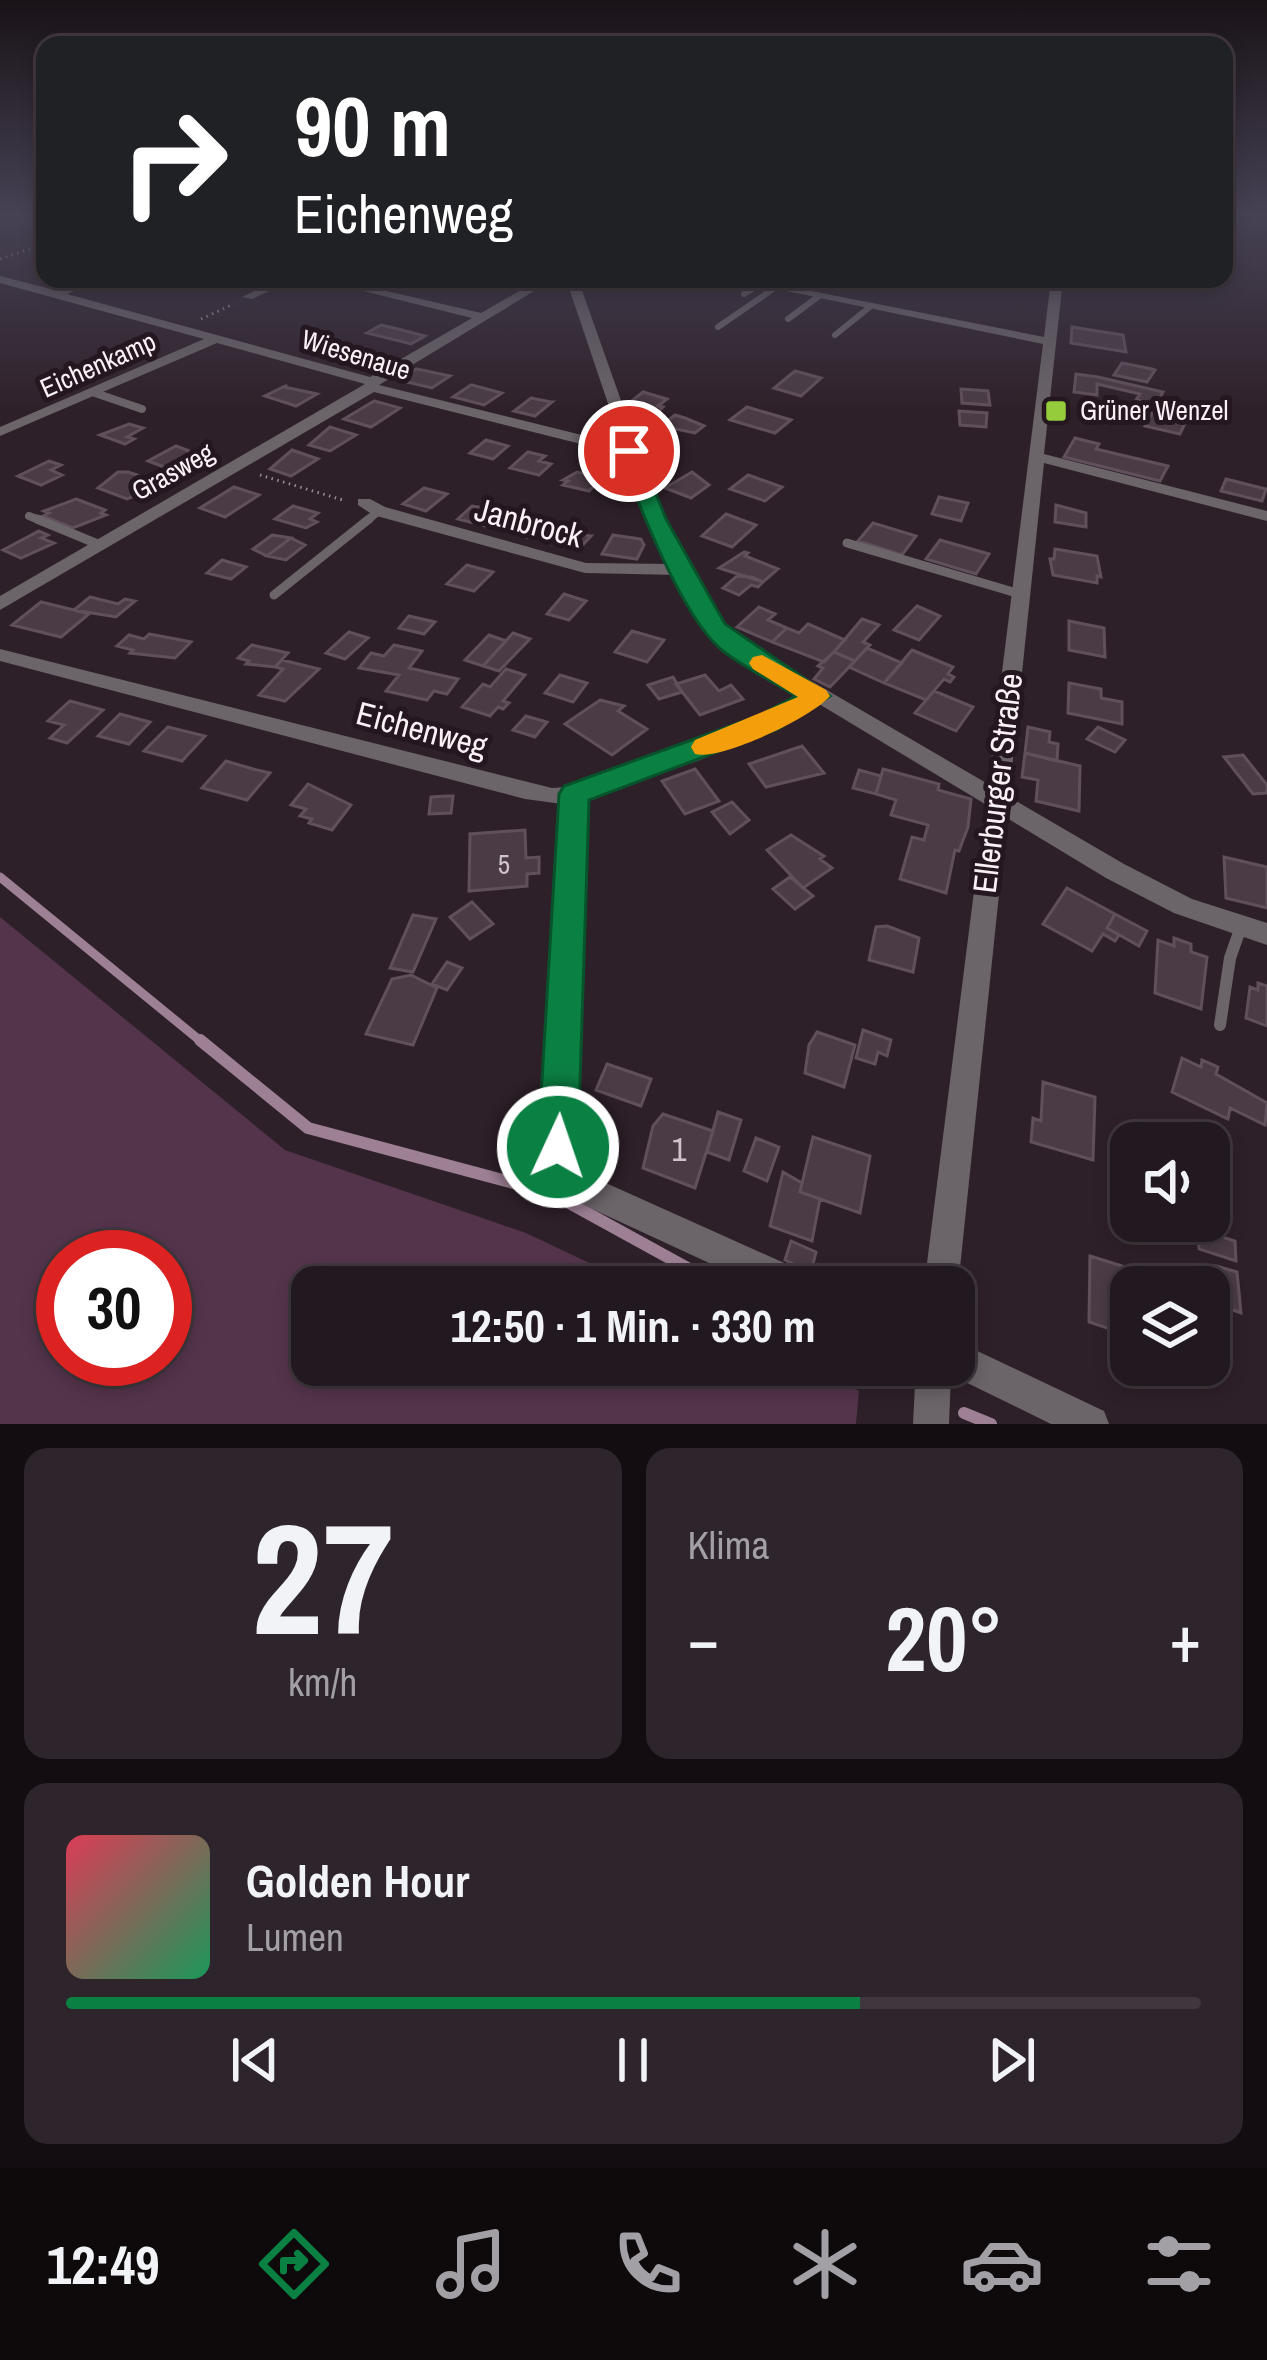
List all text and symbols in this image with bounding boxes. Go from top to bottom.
text: 90 m [294,69,451,182]
icon: right [96,84,252,240]
text: Eichenweg [294,177,513,250]
street label: Wiesenaue [297,320,415,388]
street label: Eichenkamp [34,323,161,406]
place label: Grüner Wenzel [1080,392,1229,428]
marker: Grüner Wenzel [1043,398,1069,424]
pin [578,400,680,502]
icon: arrive [596,418,662,484]
street label: Grasweg [125,434,221,508]
street label: Janbrock [470,487,588,558]
street label: Ellerburger Straße [962,671,1032,895]
street label: Eichenweg [352,690,492,768]
house number: 5 [498,846,510,882]
position arrow [495,1084,621,1210]
map controls [1110,1122,1230,1386]
button: sound [1110,1122,1230,1242]
house number: 1 [671,1127,687,1171]
speed limit sign: 30 [36,1230,192,1386]
button: layers [1110,1266,1230,1386]
text: 12:50 · 1 Min. · 330 m [450,1295,816,1356]
text: 27 [252,1473,394,1683]
text: Klima [688,1519,769,1571]
text: 20° [885,1578,1003,1699]
text: − [688,1594,719,1683]
text: + [1169,1594,1201,1683]
text: km/h [288,1656,357,1708]
text: Golden Hour [246,1850,469,1911]
text: Lumen [246,1911,344,1963]
icon: previous [222,2027,288,2093]
icon: pause [600,2027,666,2093]
icon: next [979,2027,1045,2093]
icon: directions [252,2222,336,2306]
icon: music [429,2222,513,2306]
icon: phone [606,2222,690,2306]
icon: climate [783,2222,867,2306]
icon: car [960,2222,1044,2306]
icon: filters [1137,2222,1221,2306]
text: 12:49 [46,2228,160,2301]

